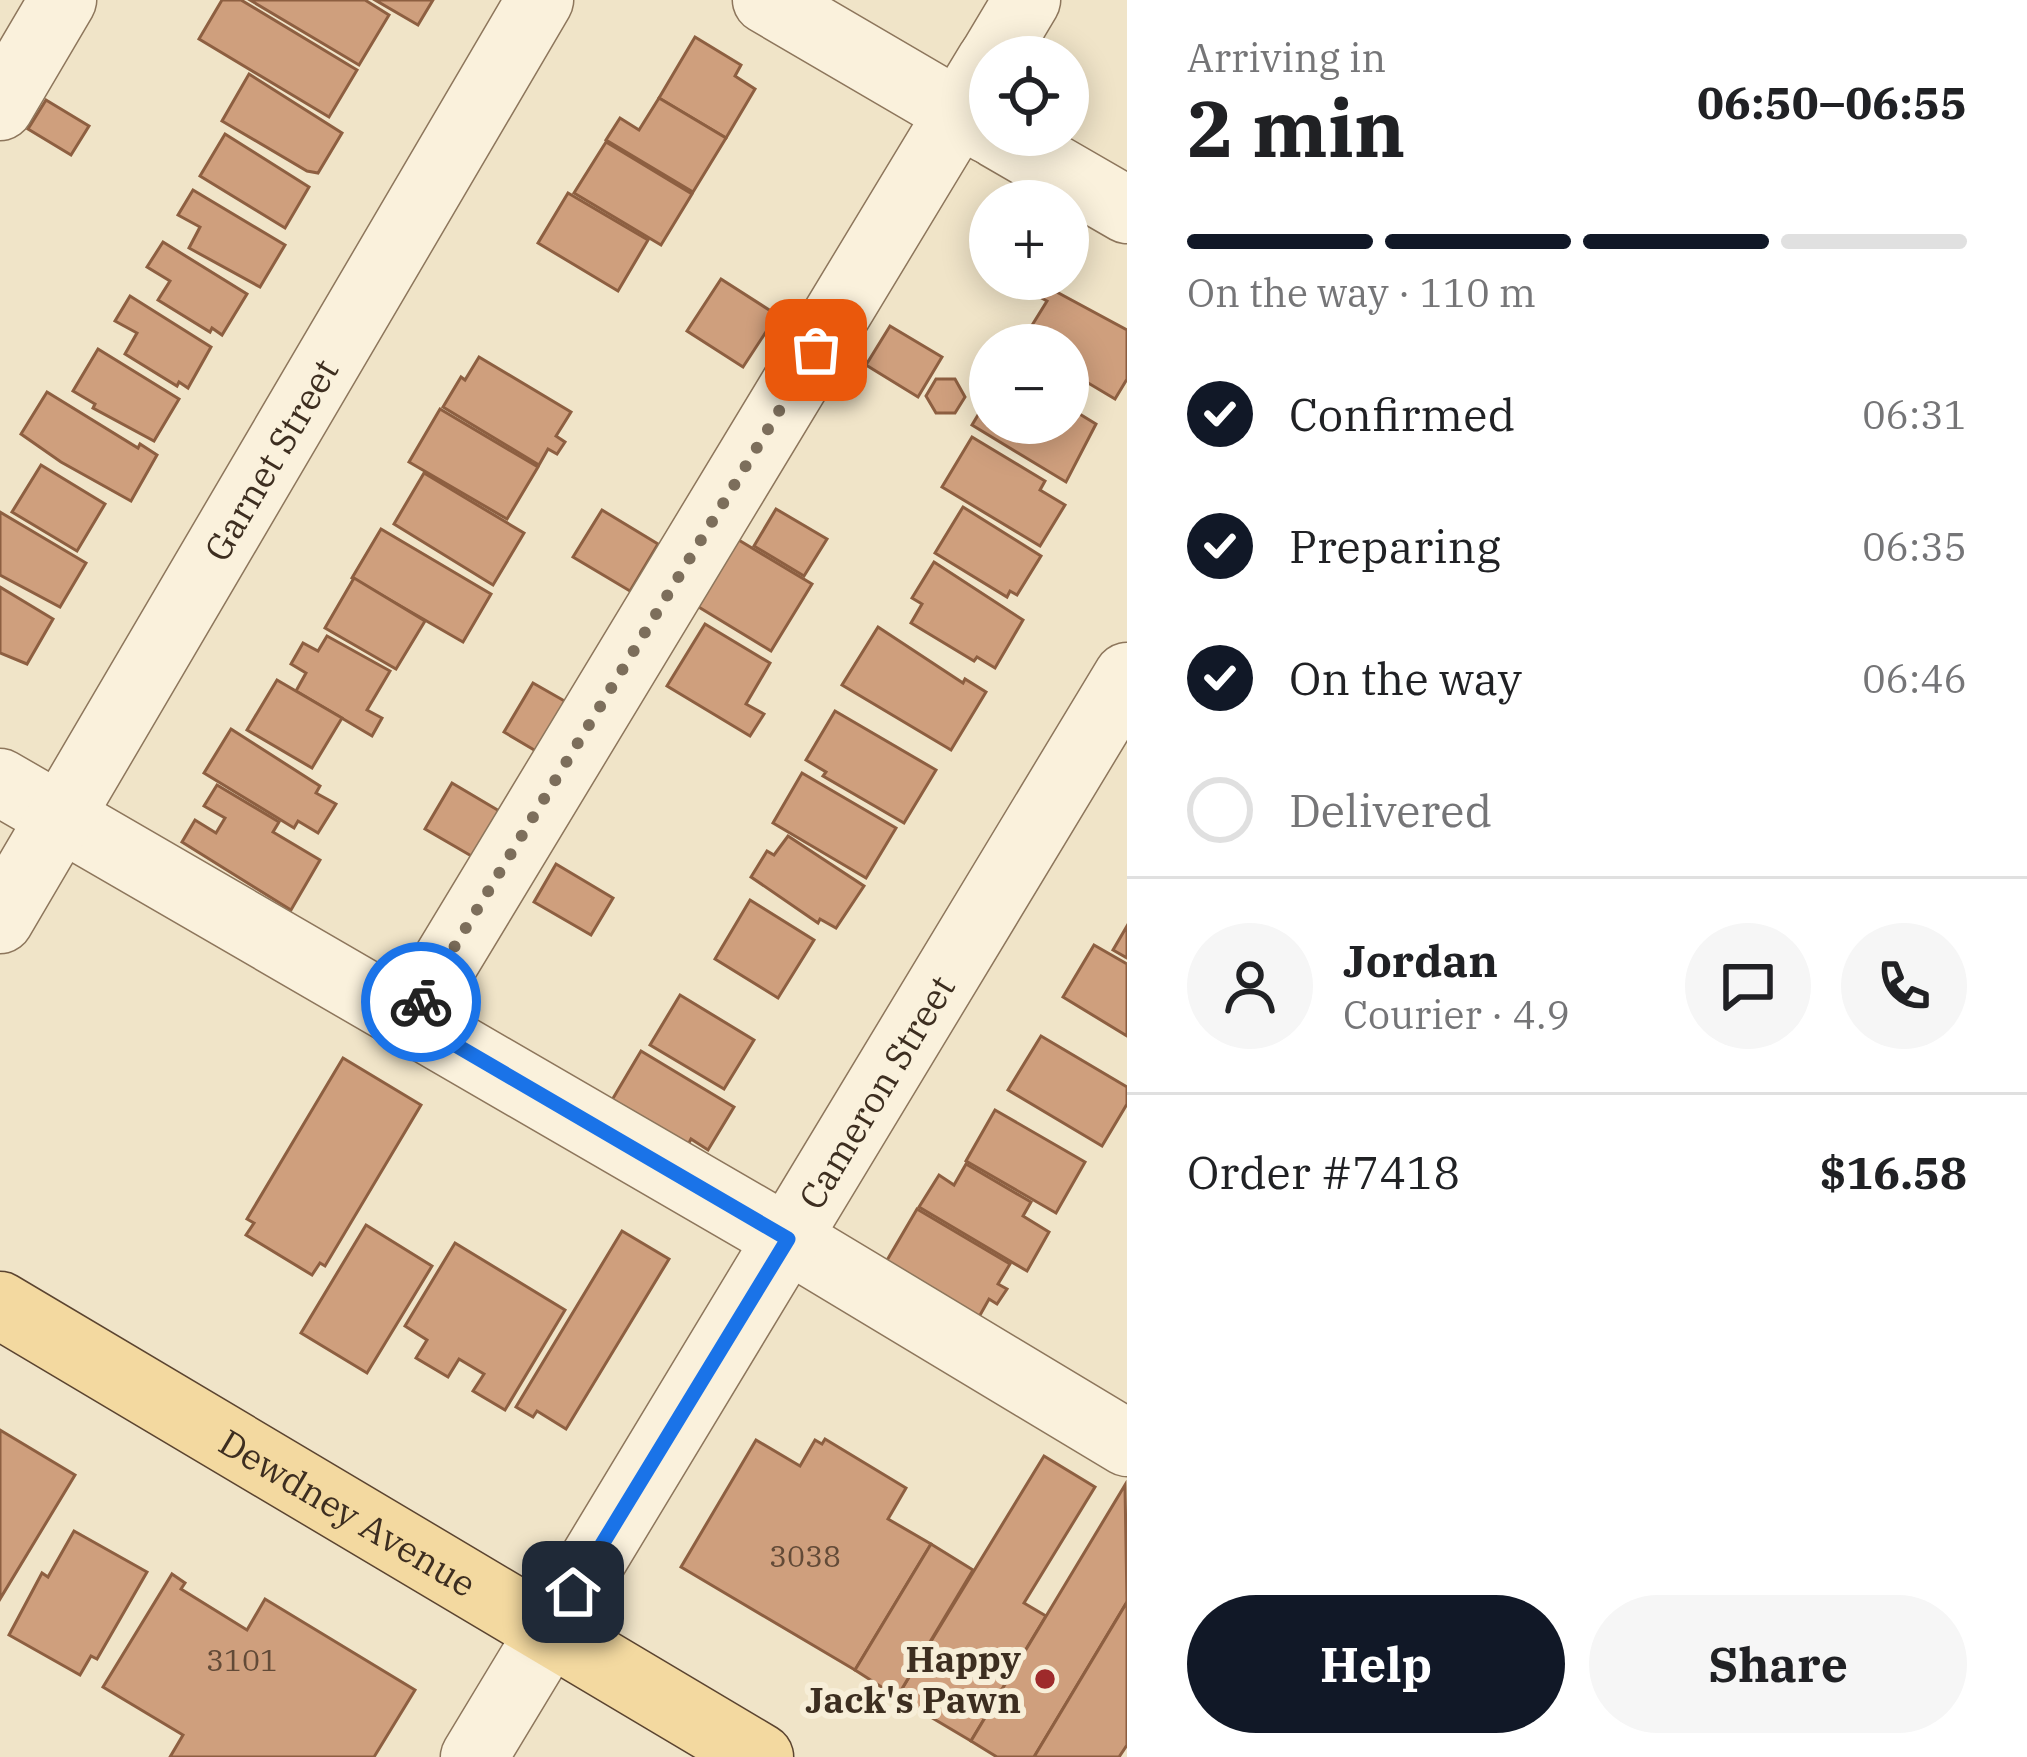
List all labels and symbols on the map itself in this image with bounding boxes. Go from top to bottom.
pin [765,299,867,401]
street label: Garnet Street [193,350,348,569]
courier [361,942,481,1062]
street label: Cameron Street [787,966,964,1218]
street label: Dewdney Avenue [211,1418,485,1607]
house number: 3038 [769,1536,841,1575]
pin [522,1541,624,1643]
place label: Happy Jack's Pawn [805,1635,1021,1723]
house number: 3101 [206,1640,278,1679]
marker: Happy Jack's Pawn [1032,1666,1058,1692]

